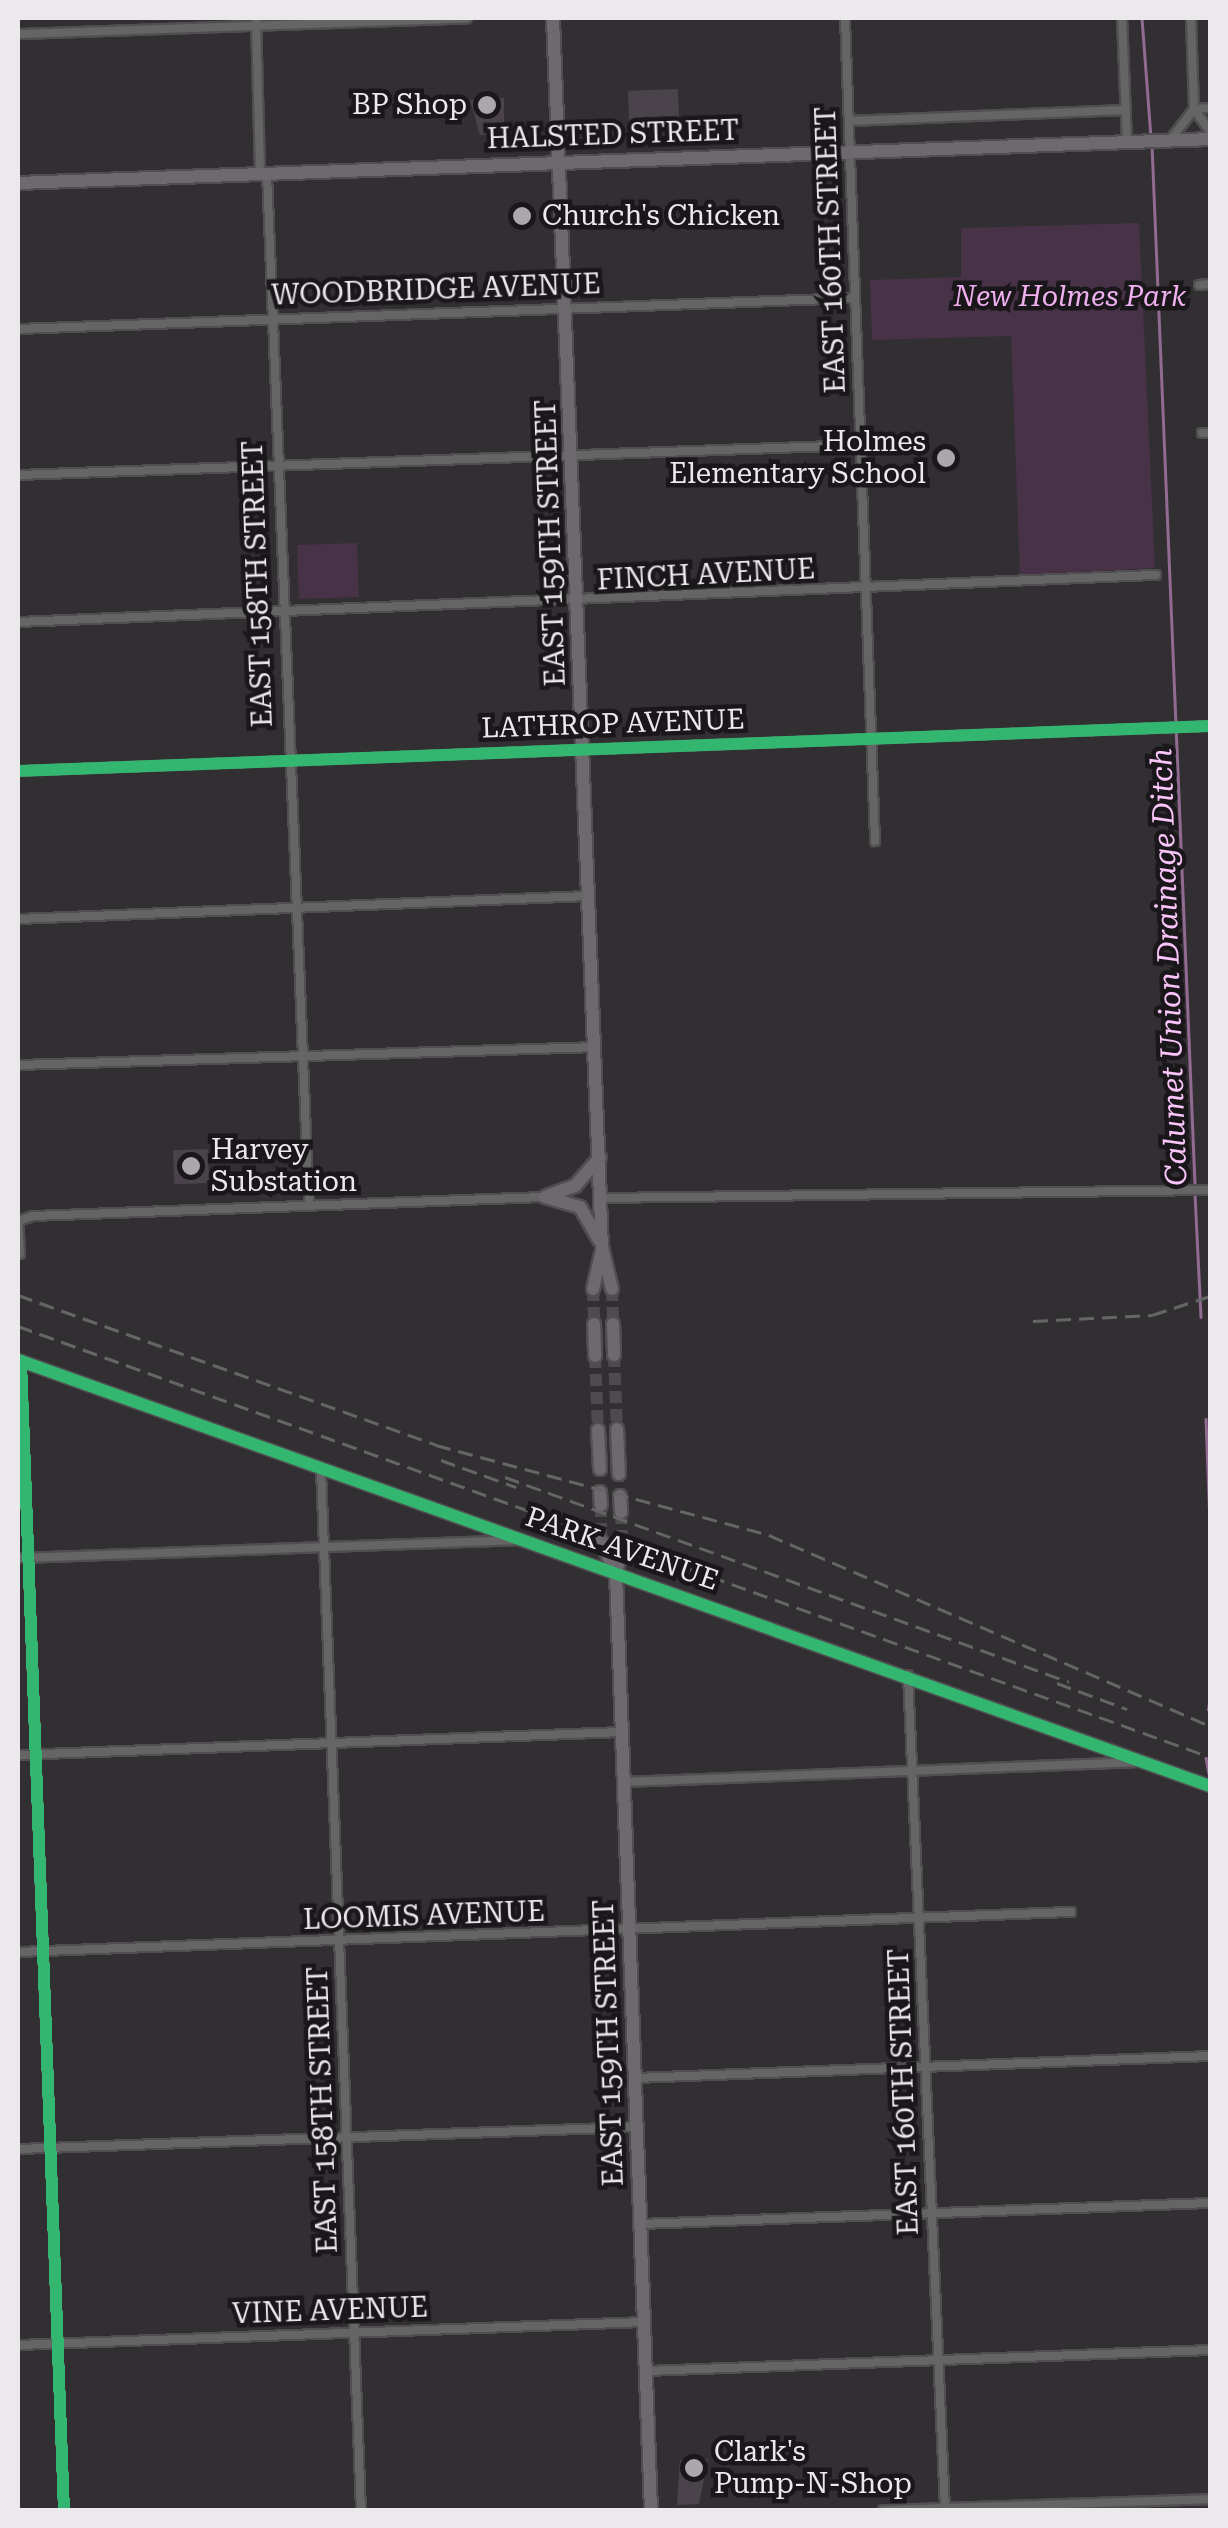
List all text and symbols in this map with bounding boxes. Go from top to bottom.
place label: BP Shop [352,88,467,122]
marker: BP Shop [476,94,498,116]
street label: EAST 160TH STREET [809,106,853,394]
street label: HALSTED STREET [486,114,740,156]
place label: Church's Chicken [542,199,780,233]
marker: Church's Chicken [511,205,533,227]
street label: WOODBRIDGE AVENUE [271,267,601,313]
park label: New Holmes Park [954,280,1186,314]
street label: EAST 159TH STREET [529,399,573,687]
place label: Holmes Elementary School [669,425,926,491]
street label: EAST 158TH STREET [236,440,280,728]
marker: Holmes Elementary School [935,447,957,469]
street label: FINCH AVENUE [596,553,816,597]
street label: LATHROP AVENUE [481,703,745,745]
water label: Calumet Union Drainage Ditch [1143,748,1195,1186]
place label: Harvey Substation [211,1133,357,1199]
marker: Harvey Substation [180,1155,202,1177]
street label: PARK AVENUE [521,1500,723,1598]
street label: LOOMIS AVENUE [303,1895,545,1937]
street label: EAST 159TH STREET [587,1899,631,2187]
street label: EAST 160TH STREET [882,1948,926,2236]
street label: EAST 158TH STREET [301,1966,345,2254]
street label: VINE AVENUE [232,2291,428,2331]
place label: Clark's Pump-N-Shop [714,2435,912,2501]
marker: Clark's Pump-N-Shop [683,2457,705,2479]

